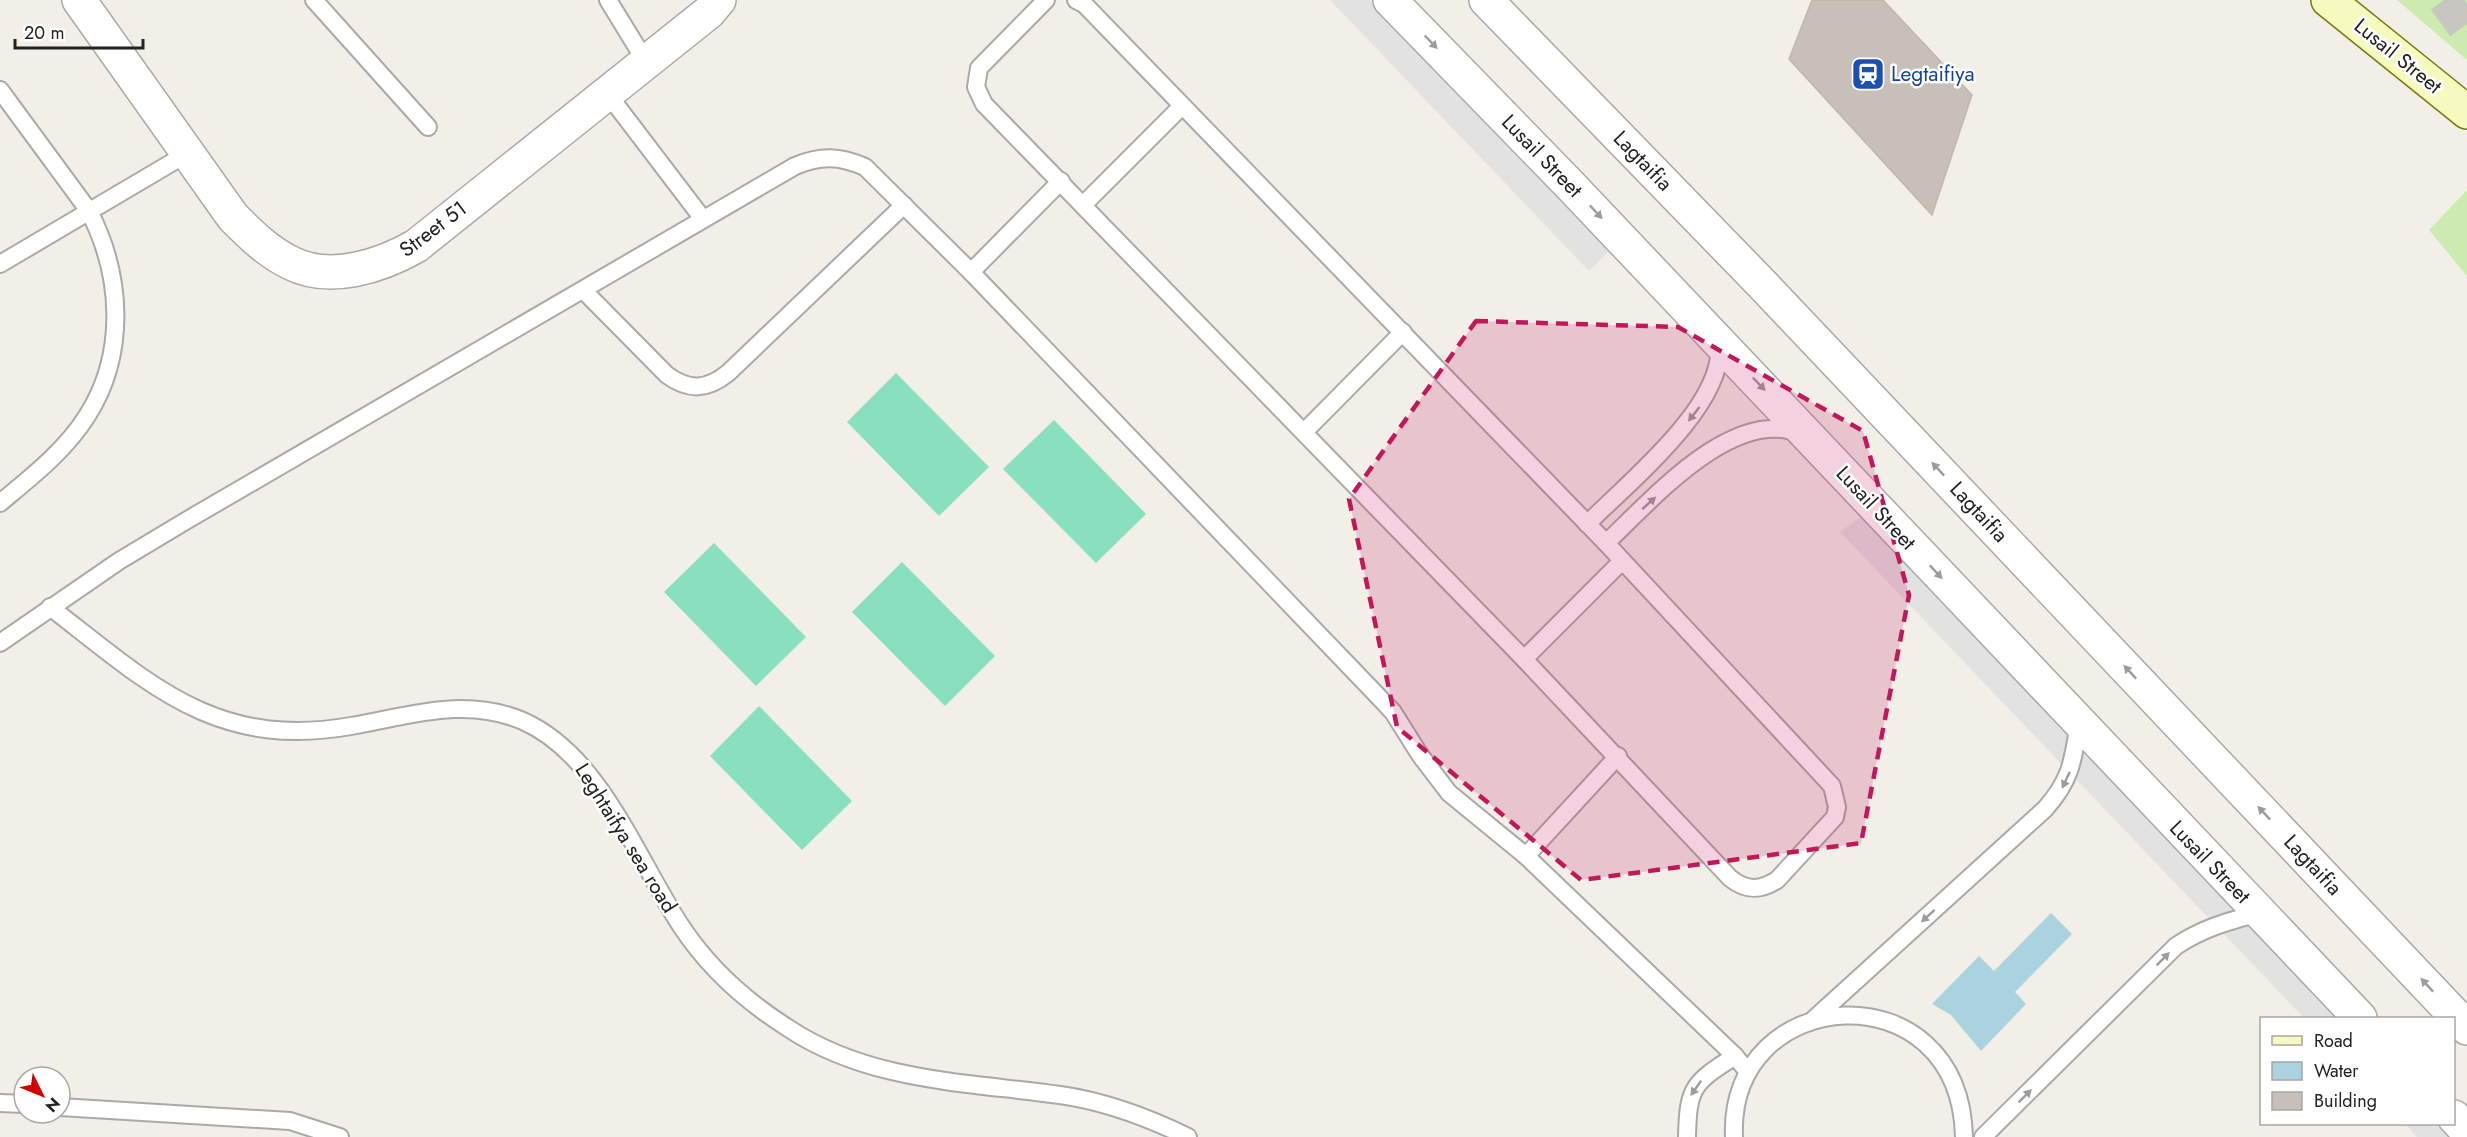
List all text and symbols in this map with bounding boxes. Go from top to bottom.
street label: Lusail Street [2348,11,2448,101]
scale bar [15,12,142,50]
text: 20 m [24,20,64,46]
one-way arrow [1424,34,1438,48]
station icon: Legtaifiya [1850,56,1886,92]
place label: Legtaifiya [1891,59,1975,89]
street label: Lusail Street [1495,108,1589,204]
street label: Lagtaifia [1607,124,1679,198]
street label: Street 51 [393,194,473,264]
one-way arrow [1589,205,1603,220]
one-way arrow [1752,377,1766,392]
one-way arrow [1687,406,1700,422]
street label: Lusail Street [1829,459,1923,557]
one-way arrow [1932,462,1945,477]
street label: Lagtaifia [1943,475,2015,549]
one-way arrow [1641,497,1656,510]
one-way arrow [1929,564,1942,579]
one-way arrow [2123,664,2137,679]
street label: Leghtaifya sea road [568,757,684,919]
one-way arrow [2062,771,2071,788]
one-way arrow [2257,806,2271,821]
street label: Lusail Street [2163,814,2257,910]
street label: Lagtaifia [2277,828,2349,902]
one-way arrow [1920,909,1935,923]
one-way arrow [2156,952,2170,966]
one-way arrow [2420,979,2434,993]
legend [2260,1017,2455,1125]
text: Road [2314,1028,2353,1054]
text: Water [2314,1058,2359,1084]
north arrow [12,1065,72,1125]
one-way arrow [1690,1080,1702,1096]
text: Building [2314,1088,2377,1114]
one-way arrow [2017,1089,2031,1103]
text: N [40,1092,65,1117]

